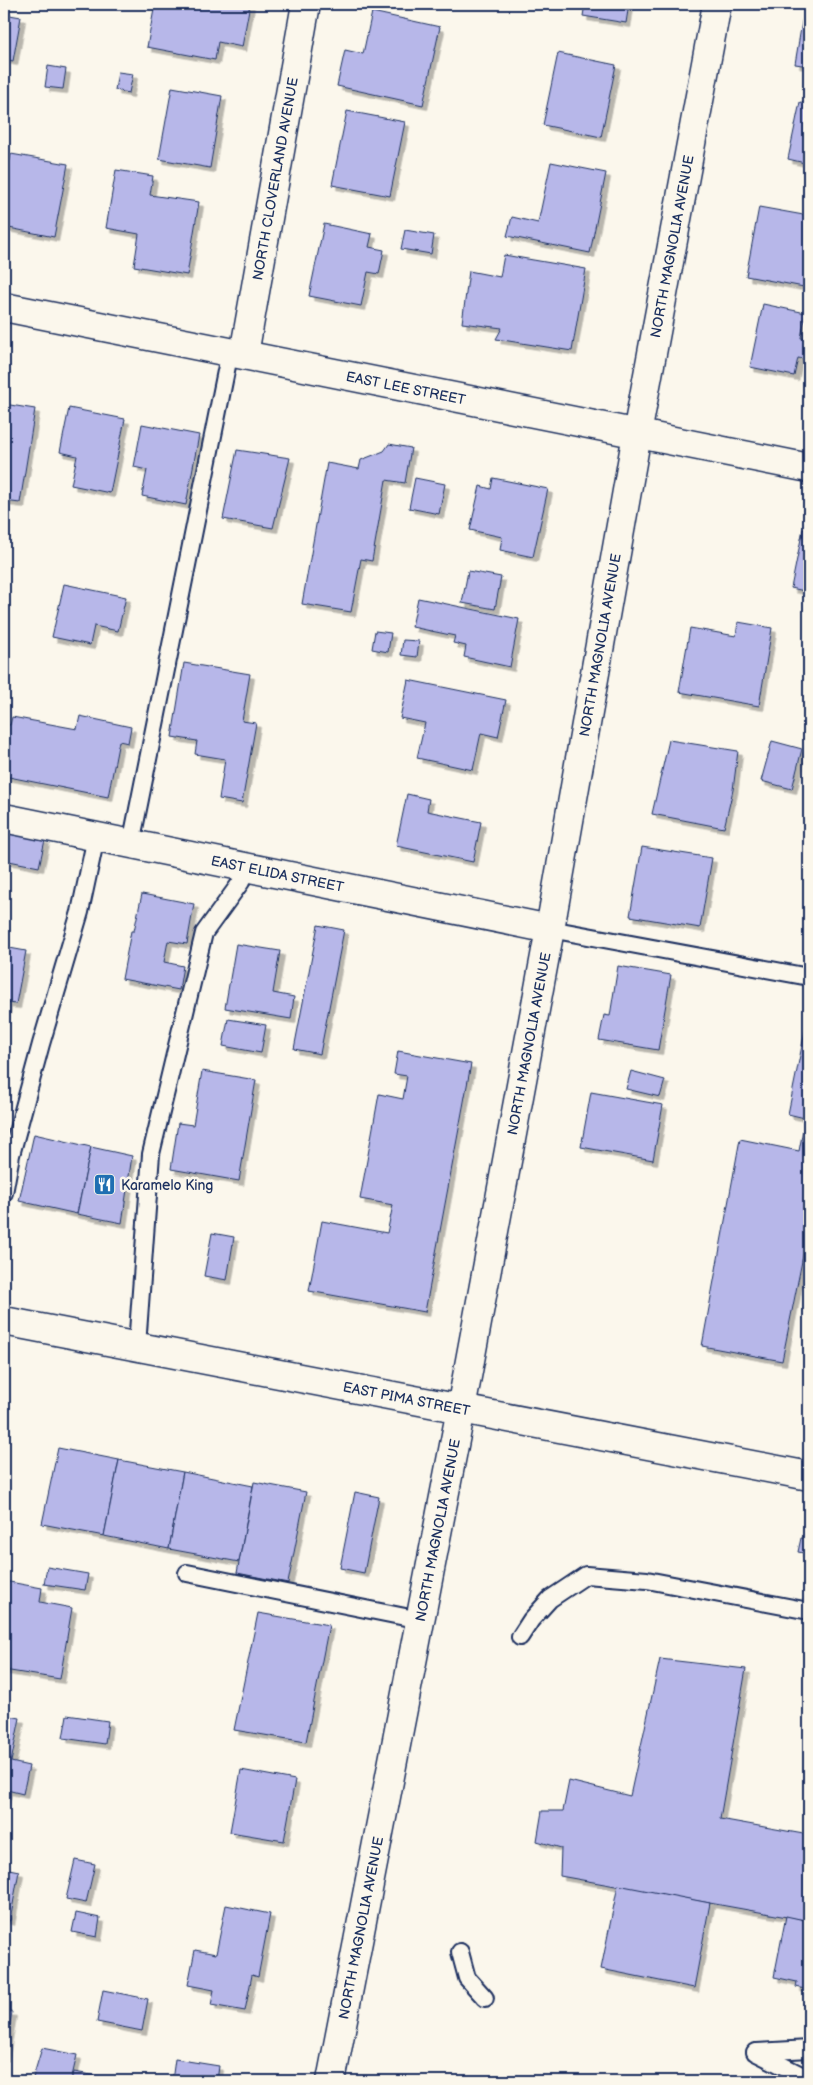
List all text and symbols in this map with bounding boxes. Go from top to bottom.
street label: NORTH CLOVERLAND AVENUE [249,76,302,282]
street label: NORTH MAGNOLIA AVENUE [647,154,698,339]
street label: EAST LEE STREET [344,368,468,409]
street label: NORTH MAGNOLIA AVENUE [576,552,625,738]
street label: EAST ELIDA STREET [209,852,346,896]
street label: NORTH MAGNOLIA AVENUE [504,951,555,1137]
restaurant icon: Karamelo King [93,1173,117,1197]
place label: Karamelo King [121,1177,213,1194]
street label: EAST PIMA STREET [342,1378,472,1420]
street label: NORTH MAGNOLIA AVENUE [412,1438,464,1623]
street label: NORTH MAGNOLIA AVENUE [335,1835,387,2021]

